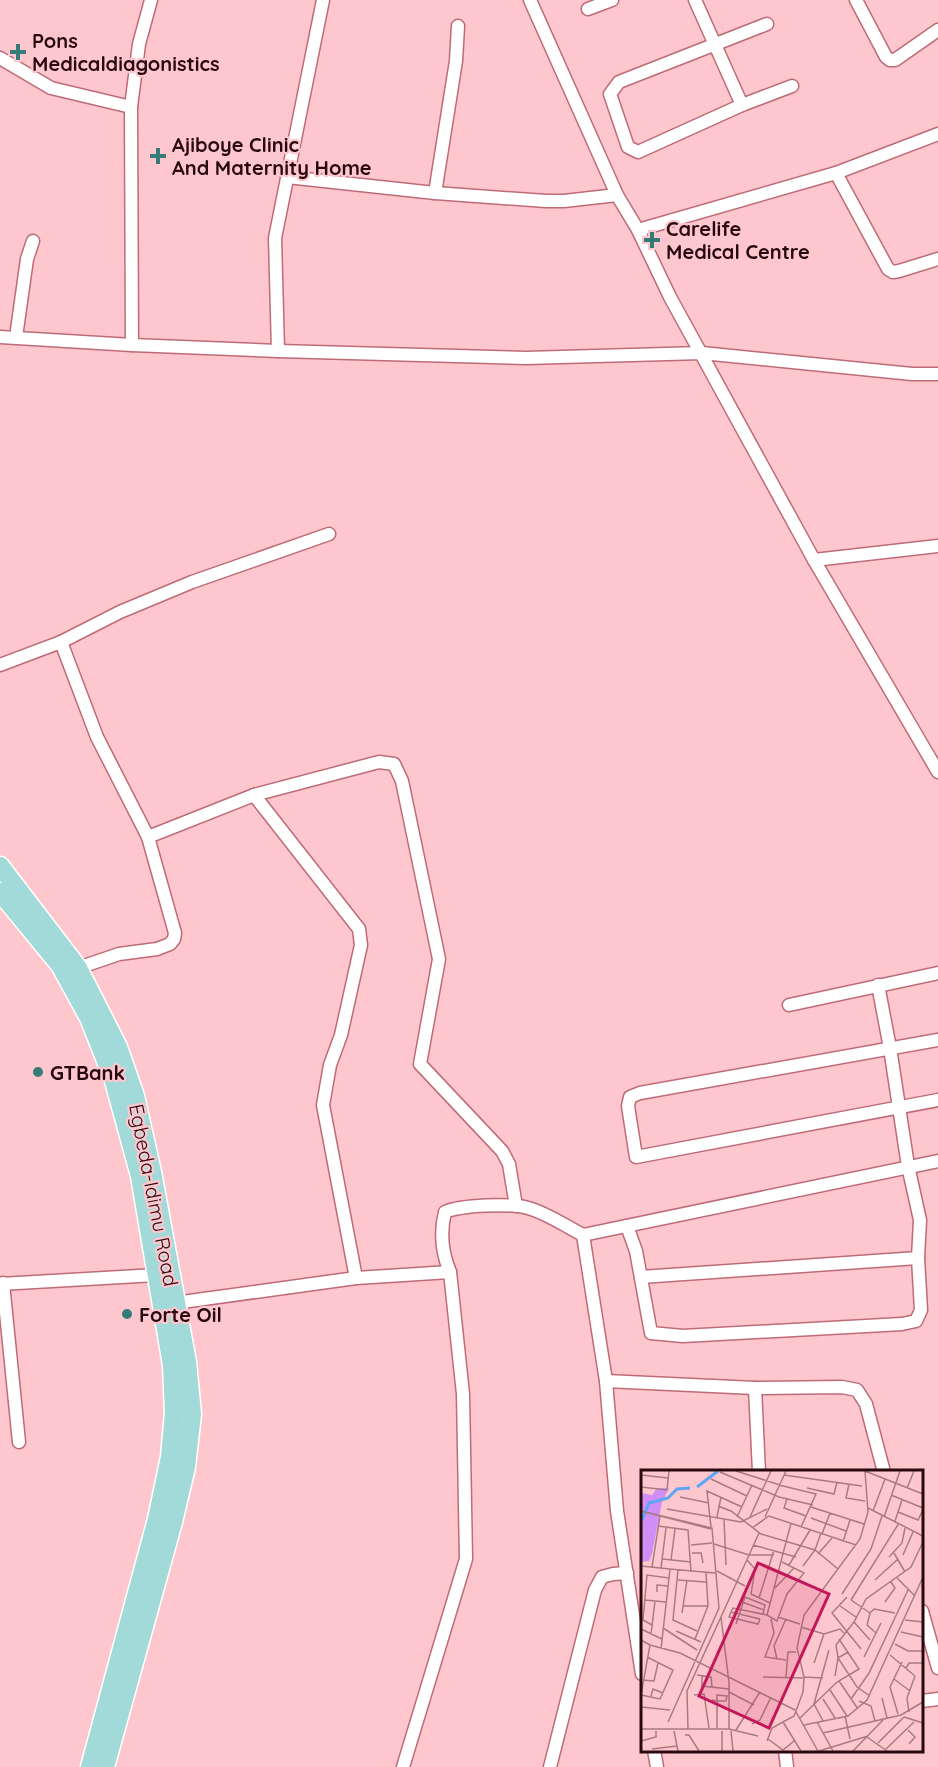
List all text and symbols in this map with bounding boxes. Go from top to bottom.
place label: Pons Medicaldiagonistics [32,28,220,76]
marker: Pons Medicaldiagonistics [9,43,27,61]
place label: Ajiboye Clinic And Maternity Home [172,132,372,180]
marker: Ajiboye Clinic And Maternity Home [149,147,167,165]
place label: Carelife Medical Centre [666,216,810,264]
marker: Carelife Medical Centre [643,231,661,249]
place label: GTBank [50,1060,125,1085]
marker: GTBank [31,1065,45,1079]
street label: Egbeda-Idimu Road [124,1102,184,1288]
place label: Forte Oil [139,1302,222,1327]
marker: Forte Oil [120,1307,134,1321]
inset map [641,1470,923,1752]

